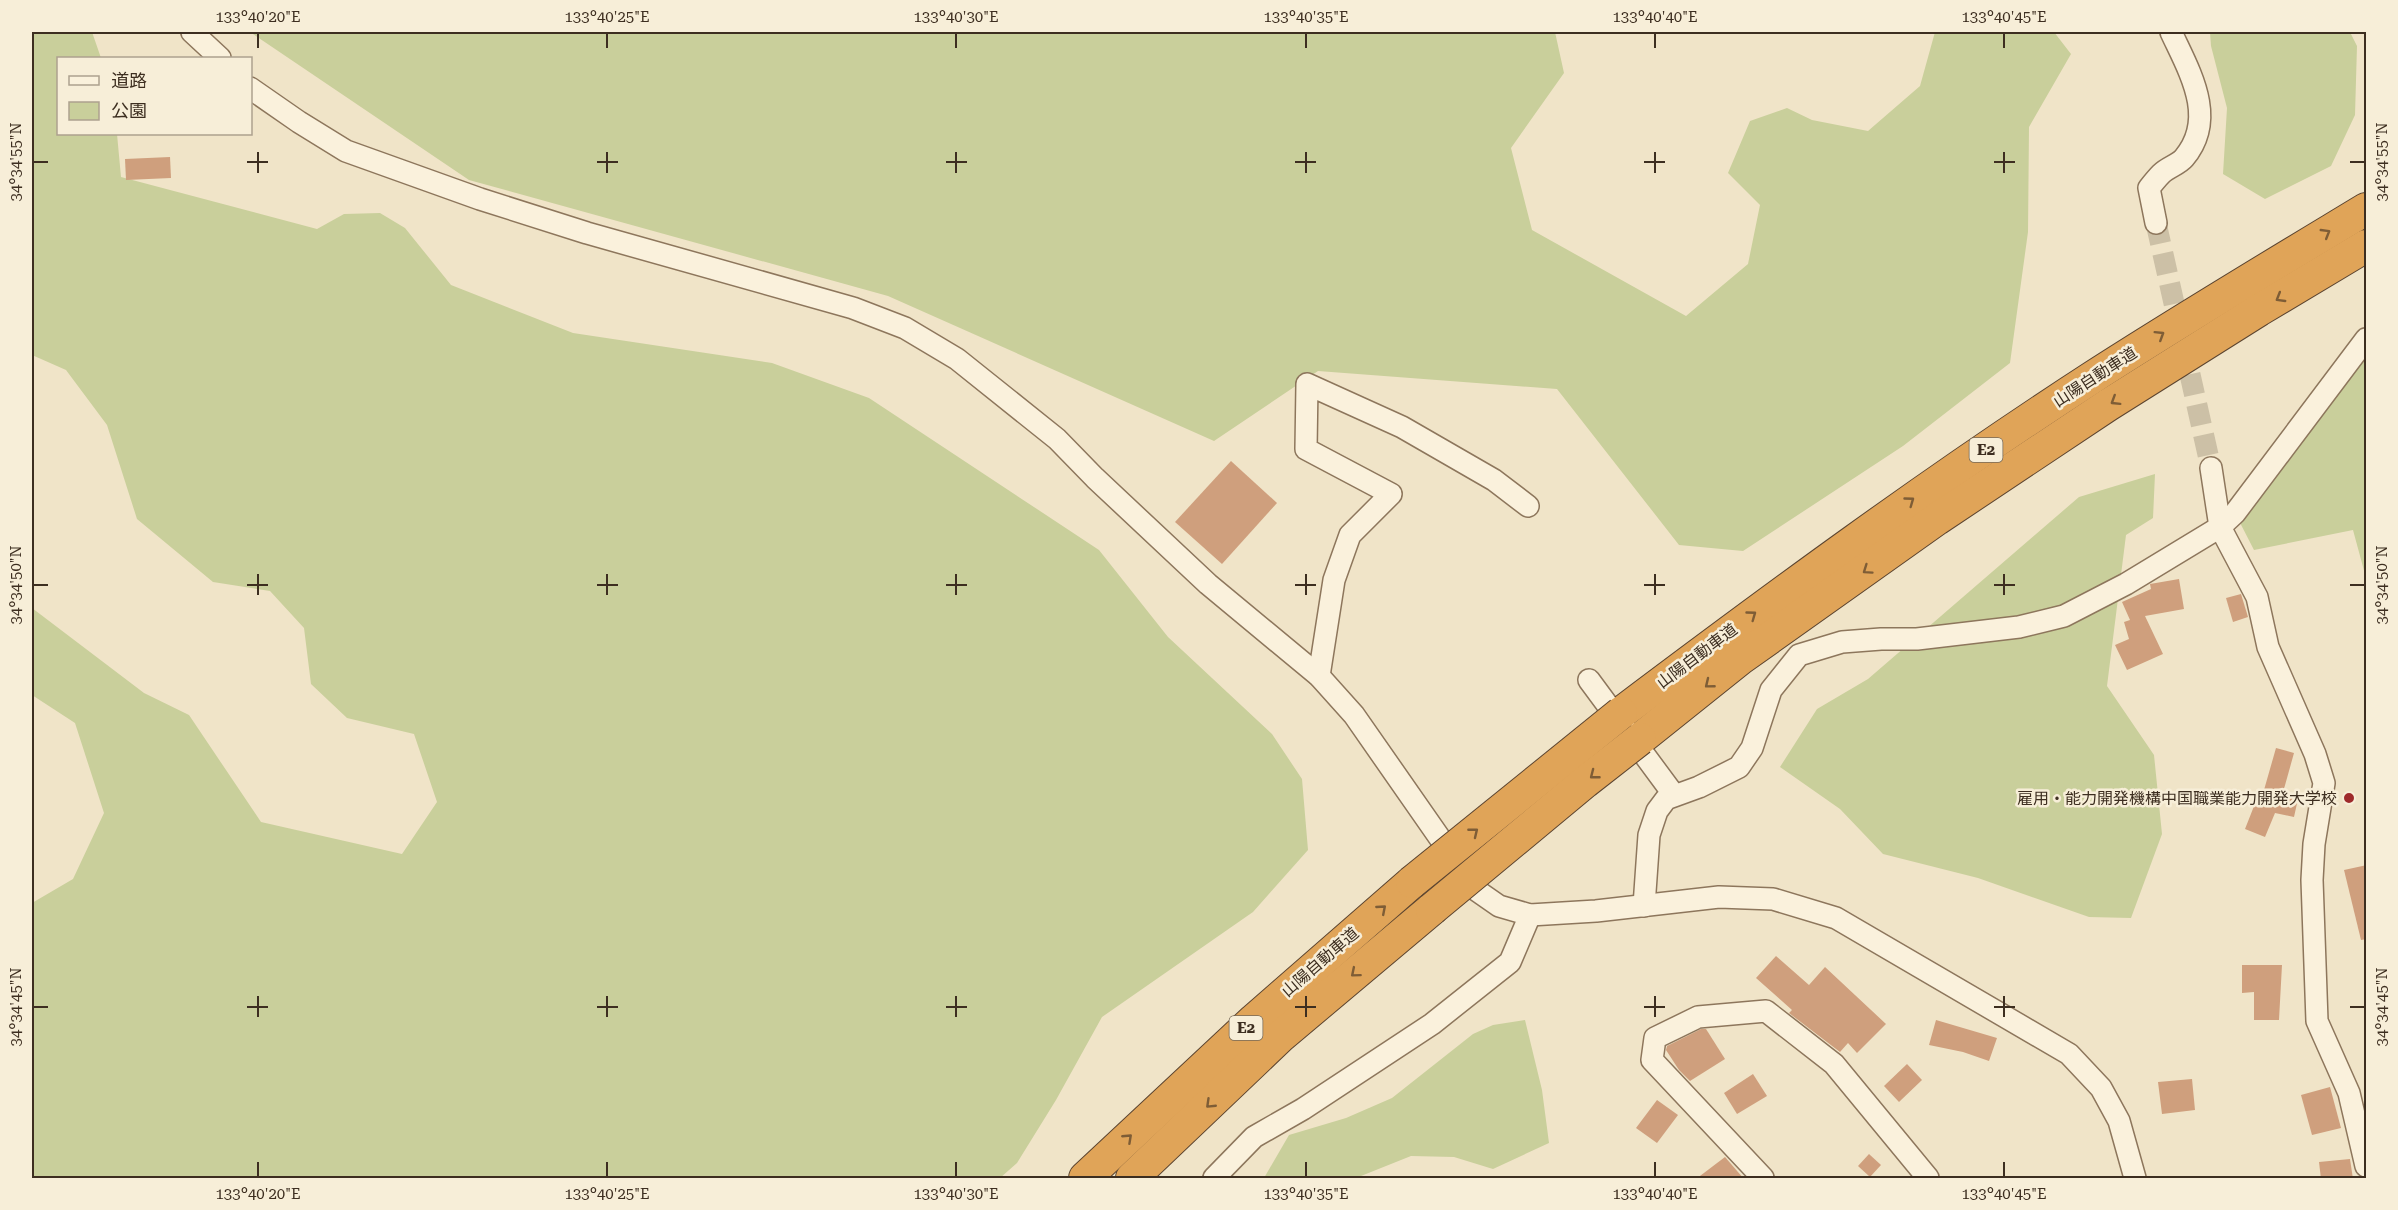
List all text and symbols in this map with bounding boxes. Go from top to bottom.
text: 133°40'20"E [215,8,301,26]
text: 133°40'25"E [564,8,650,26]
text: 133°40'30"E [913,8,999,26]
text: 133°40'35"E [1263,8,1349,26]
text: 133°40'40"E [1612,8,1698,26]
text: 133°40'45"E [1961,8,2047,26]
legend [57,57,252,135]
text: 道路 [111,70,147,91]
text: 公園 [111,100,147,121]
text: 34°34'55"N [7,122,25,202]
text: 34°34'55"N [2373,122,2391,202]
one-way arrow [2320,229,2330,241]
one-way arrow [2276,290,2286,302]
one-way arrow [2154,331,2164,343]
street label: 山陽自動車道 [2050,343,2140,411]
one-way arrow [2111,394,2122,405]
road number: E2 [1970,438,2002,462]
one-way arrow [1904,497,1915,508]
text: 34°34'50"N [7,545,25,625]
text: 34°34'50"N [2373,545,2391,625]
one-way arrow [1862,562,1873,573]
one-way arrow [1746,611,1757,622]
street label: 山陽自動車道 [1653,620,1741,692]
one-way arrow [1705,677,1716,688]
one-way arrow [1590,767,1601,778]
place label: 雇用・能力開発機構中国職業能力開発大学校 [2017,789,2337,808]
marker: 雇用・能力開発機構中国職業能力開発大学校 [2342,791,2356,805]
one-way arrow [1467,829,1478,840]
one-way arrow [1375,905,1385,916]
street label: 山陽自動車道 [1278,923,1362,1001]
one-way arrow [1351,966,1362,977]
text: 34°34'45"N [7,967,25,1047]
text: 34°34'45"N [2373,967,2391,1047]
road number: E2 [1230,1016,1262,1040]
one-way arrow [1207,1096,1218,1107]
one-way arrow [1121,1135,1132,1146]
text: 133°40'20"E [215,1185,301,1203]
text: 133°40'25"E [564,1185,650,1203]
text: 133°40'30"E [913,1185,999,1203]
text: 133°40'35"E [1263,1185,1349,1203]
text: 133°40'40"E [1612,1185,1698,1203]
text: 133°40'45"E [1961,1185,2047,1203]

